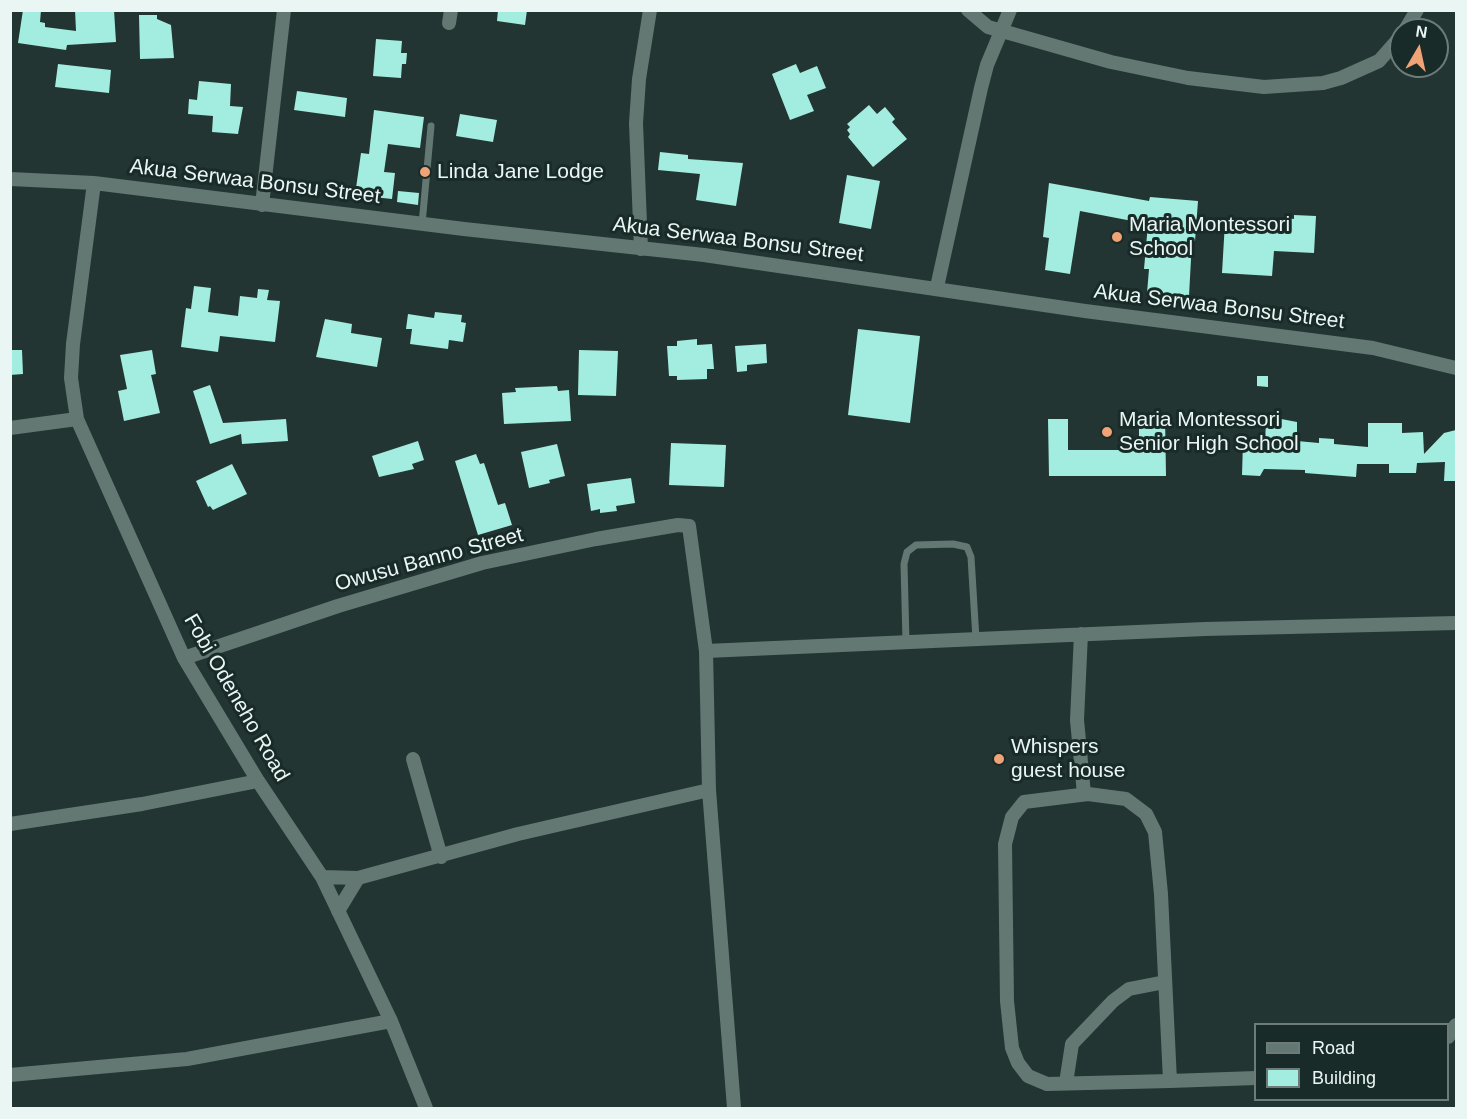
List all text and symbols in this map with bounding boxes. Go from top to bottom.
north arrow [1389,18,1449,78]
text: N [1415,22,1429,41]
street label: Akua Serwaa Bonsu Street [128,154,382,210]
place label: Linda Jane Lodge [437,159,604,185]
marker: Linda Jane Lodge [418,165,432,179]
street label: Akua Serwaa Bonsu Street [611,212,865,268]
place label: Maria Montessori School [1129,212,1290,262]
marker: Maria Montessori School [1110,230,1124,244]
street label: Akua Serwaa Bonsu Street [1092,279,1346,335]
place label: Maria Montessori Senior High School [1119,407,1299,457]
marker: Maria Montessori Senior High School [1100,425,1114,439]
street label: Owusu Banno Street [332,523,526,597]
street label: Fobi Odeneho Road [178,610,294,786]
place label: Whispers guest house [1011,734,1125,784]
marker: Whispers guest house [992,752,1006,766]
legend [1254,1023,1449,1101]
text: Road [1312,1038,1355,1058]
text: Building [1312,1068,1376,1088]

